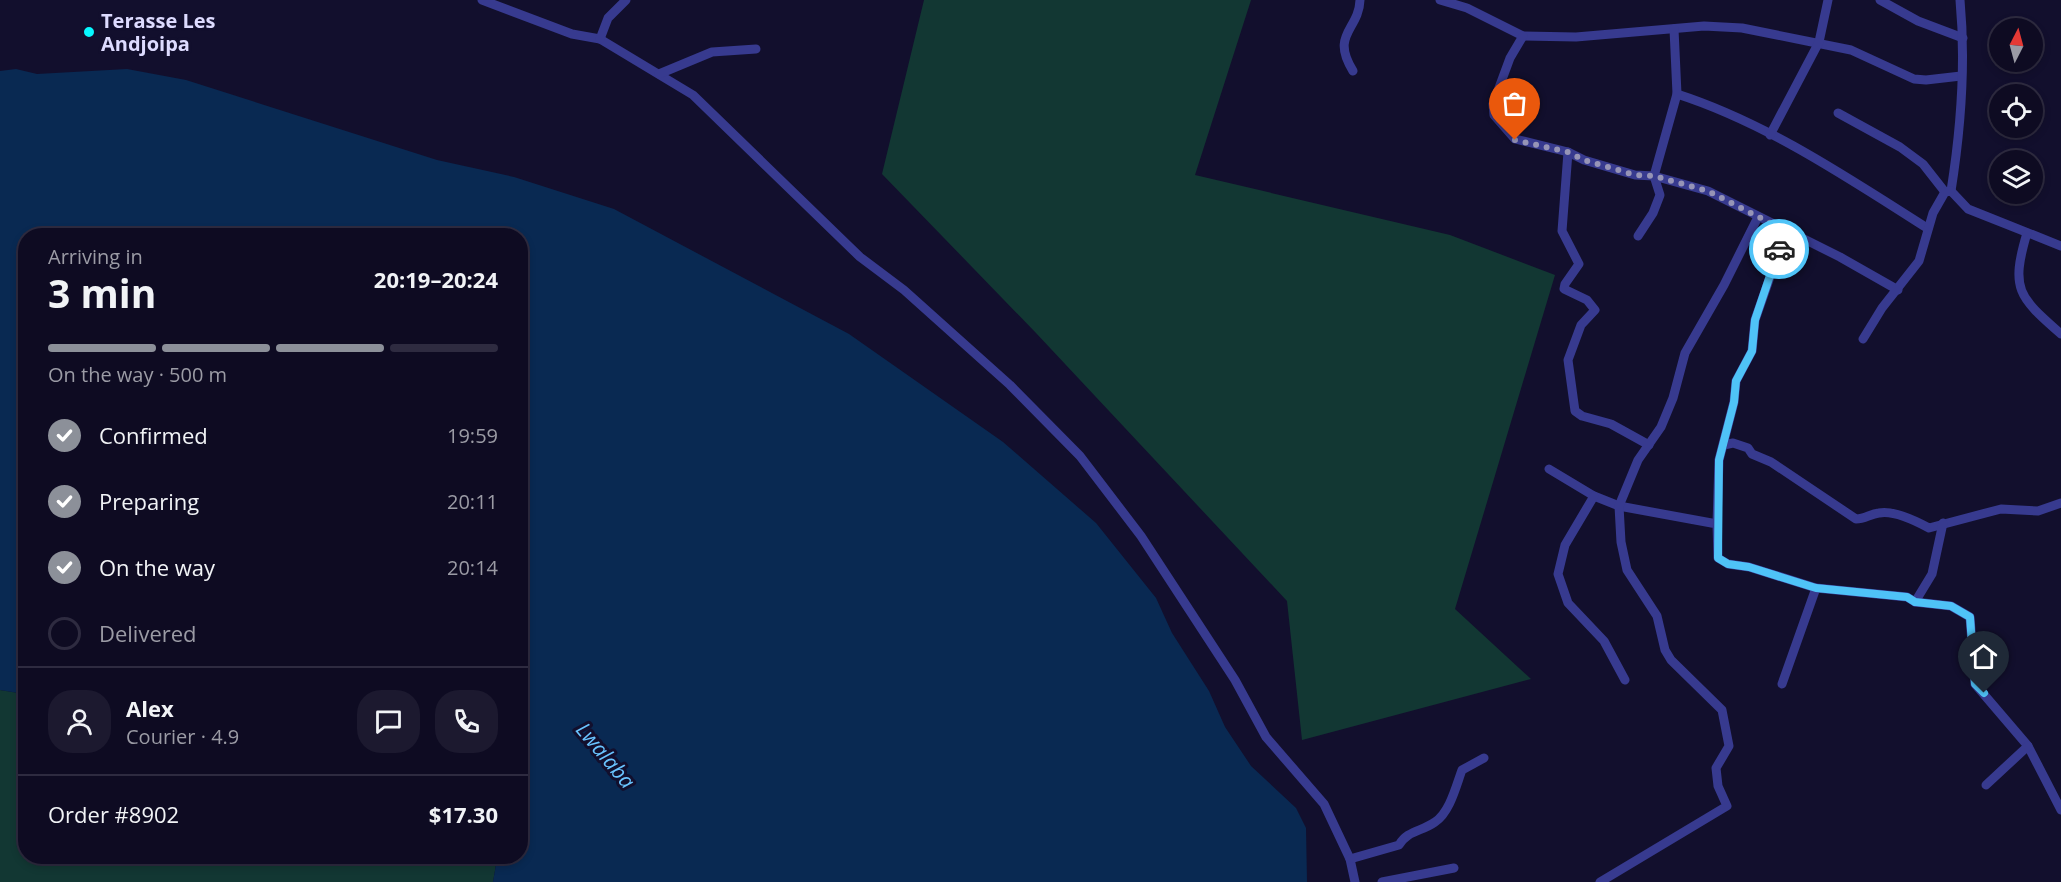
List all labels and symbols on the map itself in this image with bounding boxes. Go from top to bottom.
place label: Terasse Les Andjoipa [101,7,216,57]
north arrow [1989,18,2043,72]
marker: Terasse Les Andjoipa [82,25,96,39]
pin [1489,78,1540,140]
courier [1749,219,1809,279]
pin [1958,631,2009,693]
water label: Lwalaba [570,716,642,794]

